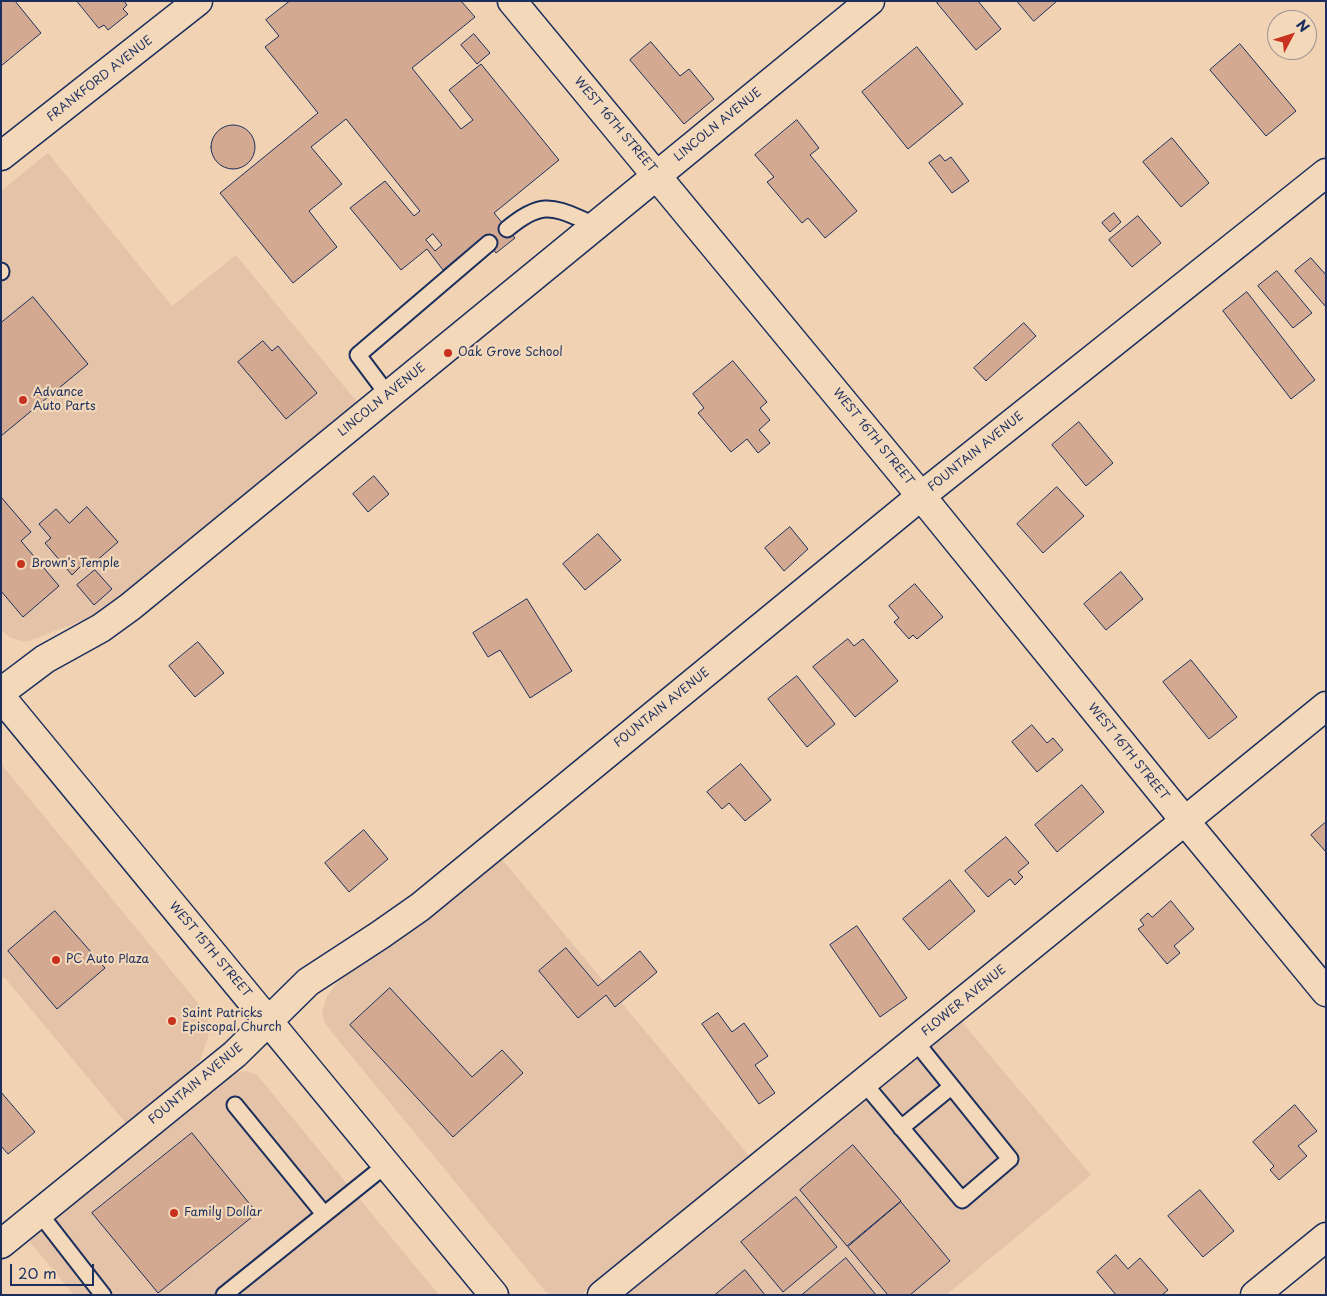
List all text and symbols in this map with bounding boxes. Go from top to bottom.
north arrow [1267,10,1317,60]
text: N [1291,15,1315,37]
street label: FRANKFORD AVENUE [44,33,156,125]
street label: WEST 16TH STREET [571,74,659,176]
street label: LINCOLN AVENUE [671,85,765,165]
place label: Oak Grove School [458,346,563,360]
marker: Oak Grove School [442,347,454,359]
street label: LINCOLN AVENUE [335,360,429,440]
place label: Advance Auto Parts [33,386,96,414]
street label: WEST 16TH STREET [830,386,916,488]
marker: Advance Auto Parts [17,394,29,406]
street label: FOUNTAIN AVENUE [925,409,1027,495]
place label: Brown's Temple [31,557,120,571]
marker: Brown's Temple [15,558,27,570]
street label: FOUNTAIN AVENUE [611,665,713,751]
street label: WEST 16TH STREET [1085,701,1171,803]
street label: WEST 15TH STREET [166,899,254,1001]
place label: PC Auto Plaza [66,953,149,967]
marker: PC Auto Plaza [50,954,62,966]
street label: FLOWER AVENUE [919,963,1009,1039]
place label: Saint Patricks Episcopal Church [182,1007,282,1035]
marker: Saint Patricks Episcopal Church [166,1015,178,1027]
street label: FOUNTAIN AVENUE [146,1040,246,1128]
place label: Family Dollar [184,1206,262,1220]
marker: Family Dollar [168,1207,180,1219]
scale bar [12,1254,96,1286]
text: 20 m [18,1261,57,1284]

